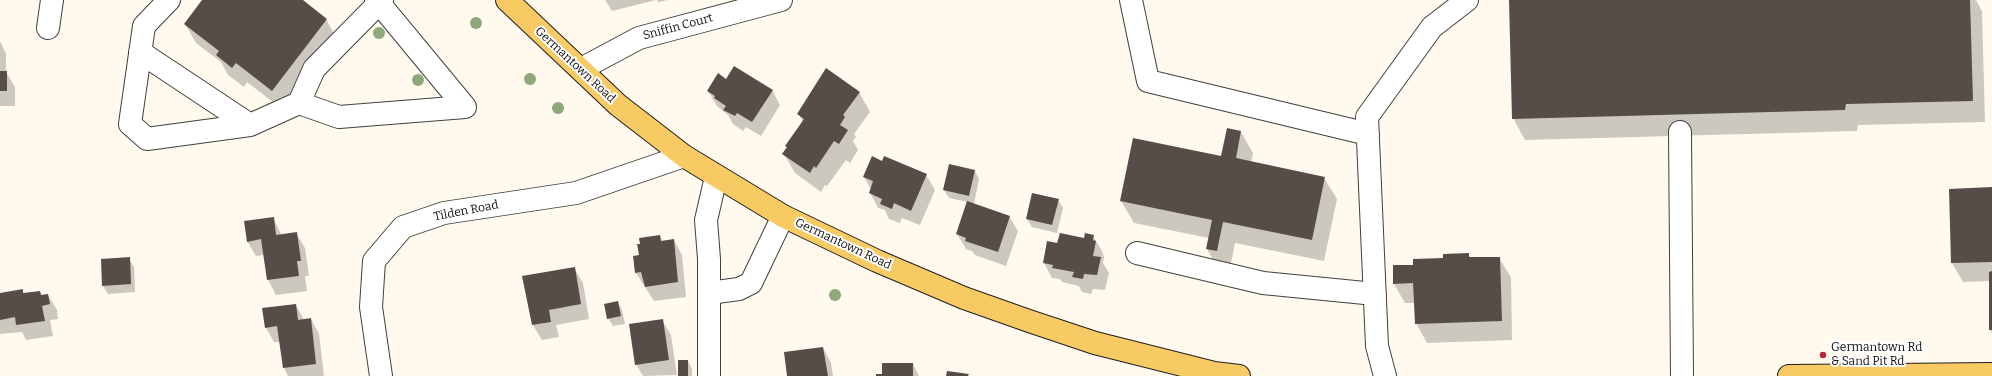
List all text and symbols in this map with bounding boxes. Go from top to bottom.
street label: Sniffin Court [642,11,714,43]
street label: Germantown Road [532,24,618,106]
street label: Tilden Road [432,198,500,224]
street label: Germantown Road [793,215,893,273]
place label: Germantown Rd & Sand Pit Rd [1831,341,1922,369]
marker: Germantown Rd & Sand Pit Rd [1818,350,1828,360]

